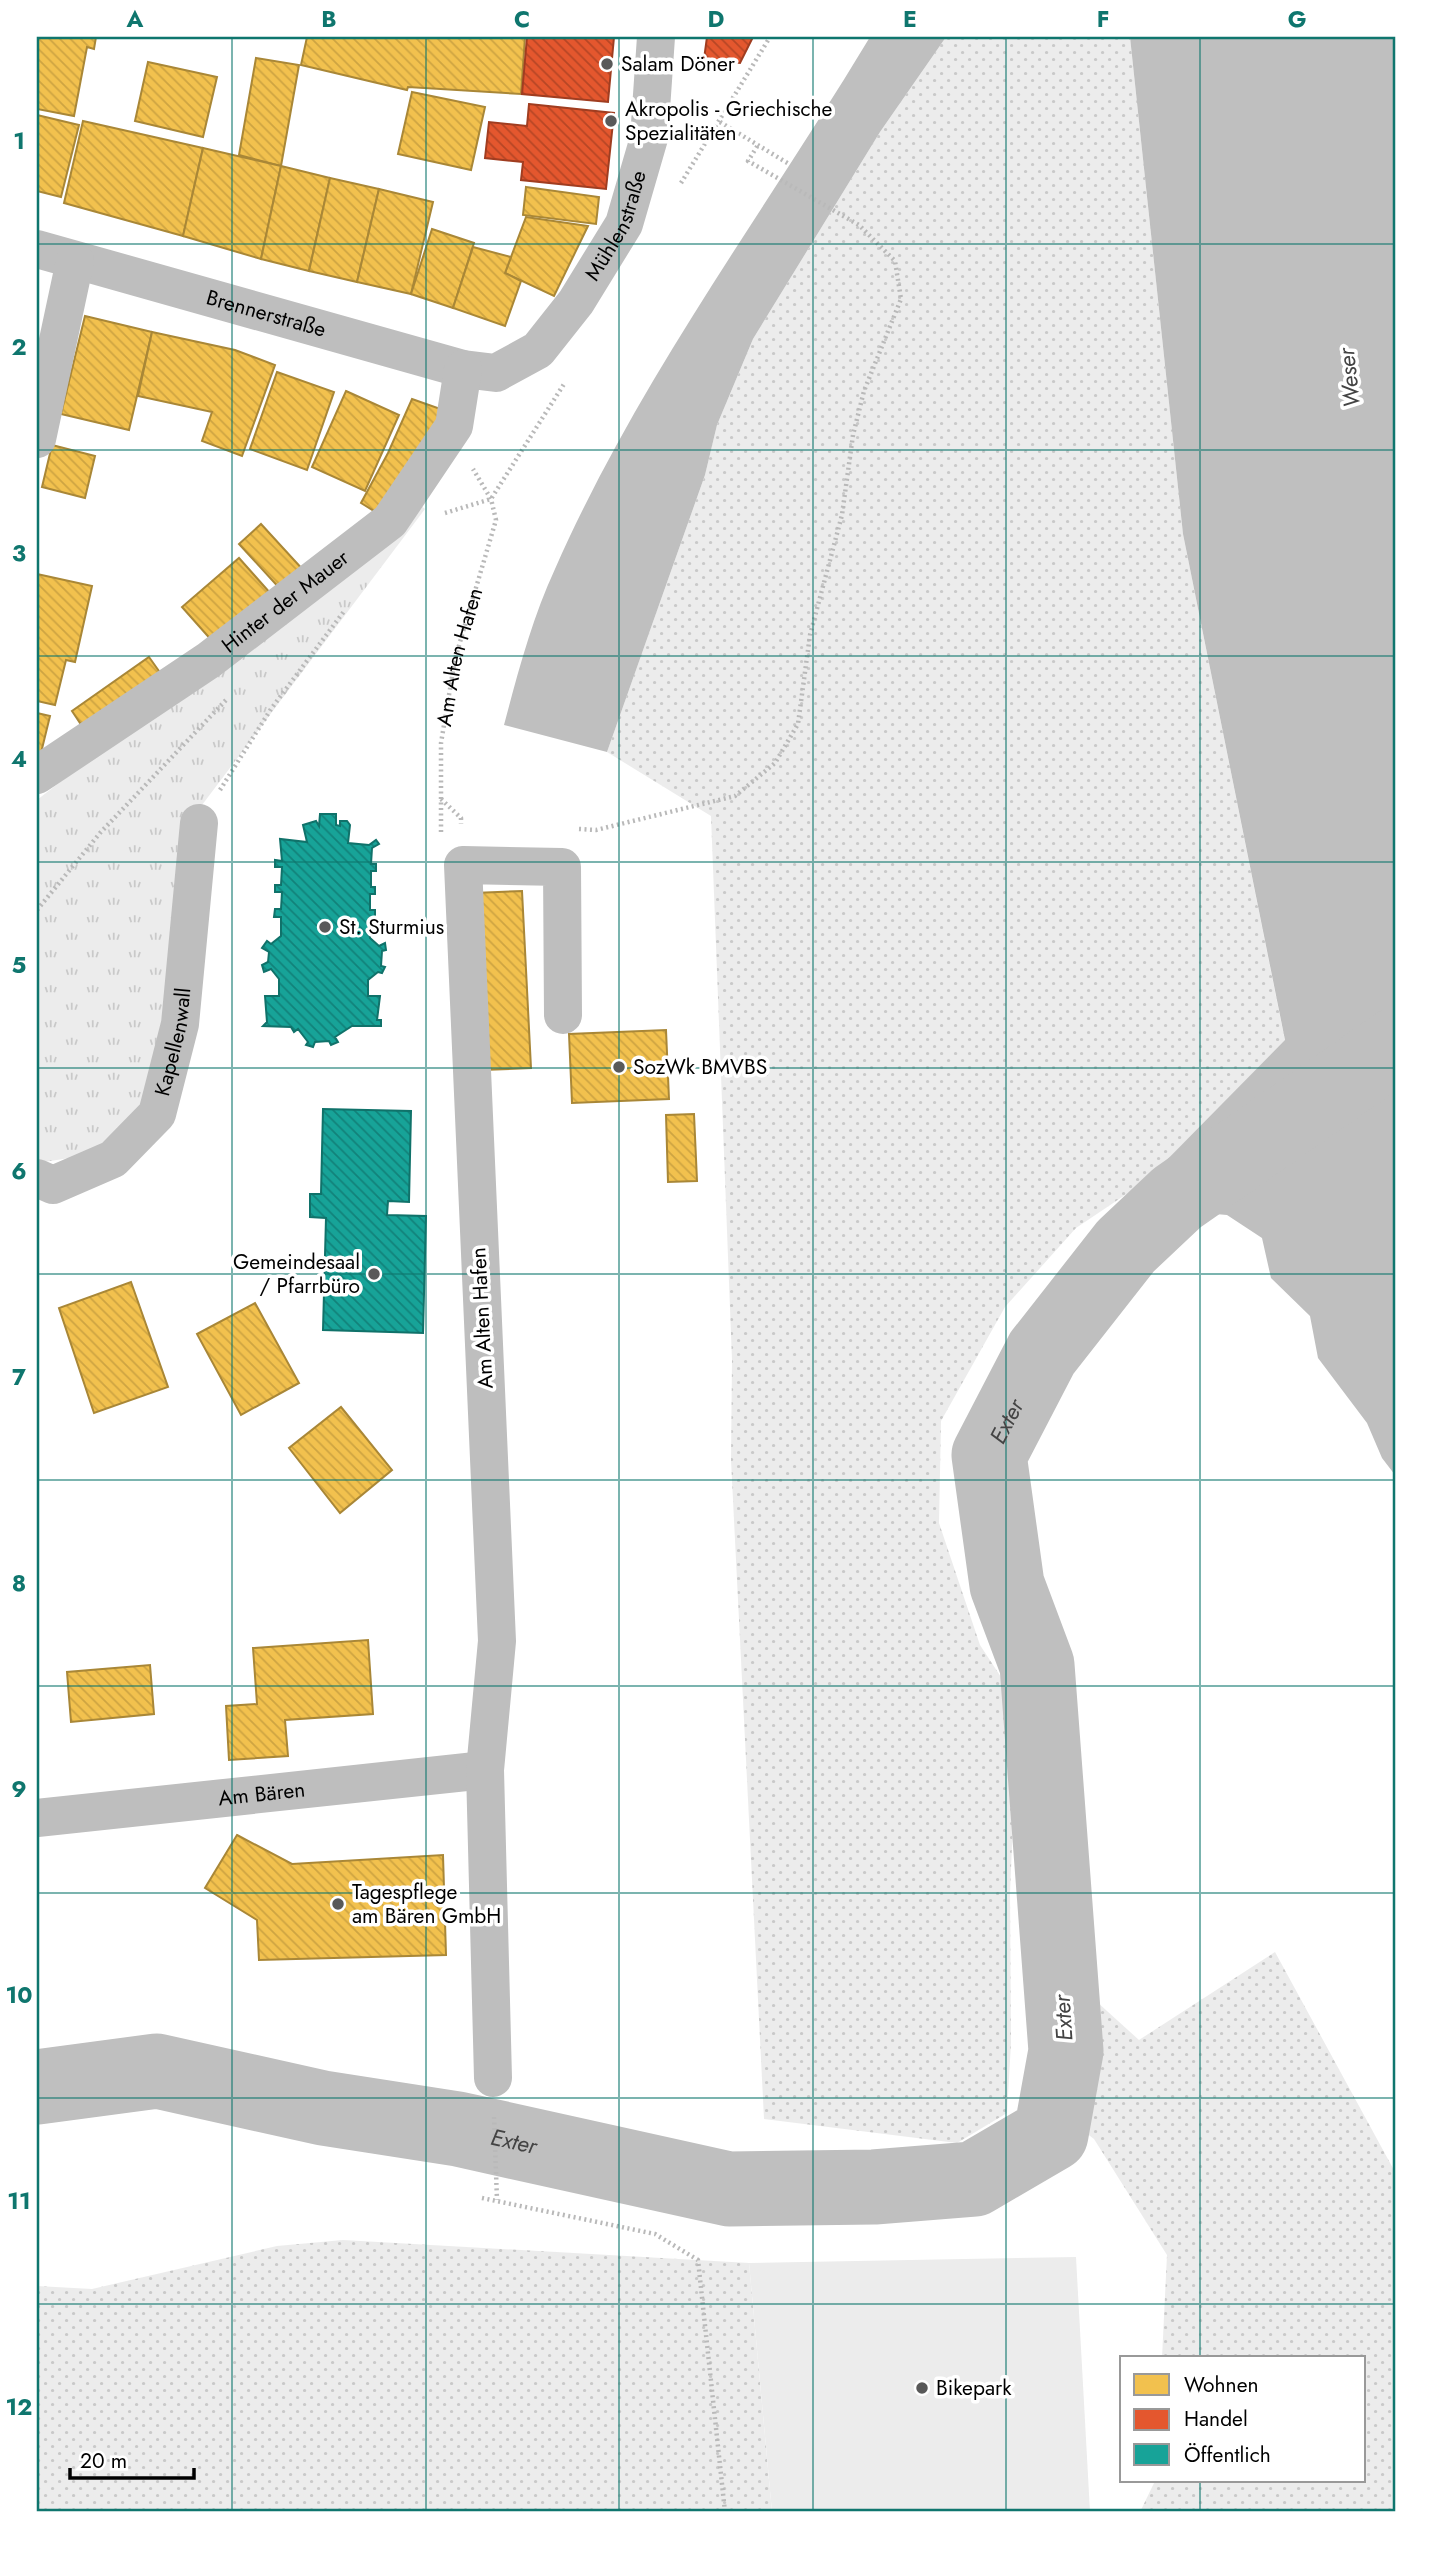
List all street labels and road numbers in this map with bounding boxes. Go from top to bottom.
street label: Mühlenstraße [578,167,654,287]
street label: Brennerstraße [203,282,330,345]
street label: Hinter der Mauer [215,542,356,660]
street label: Am Alten Hafen [429,584,490,728]
street label: Kapellenwall [147,986,198,1099]
street label: Am Alten Hafen [463,1247,501,1389]
street label: Am Bären [217,1774,307,1813]

